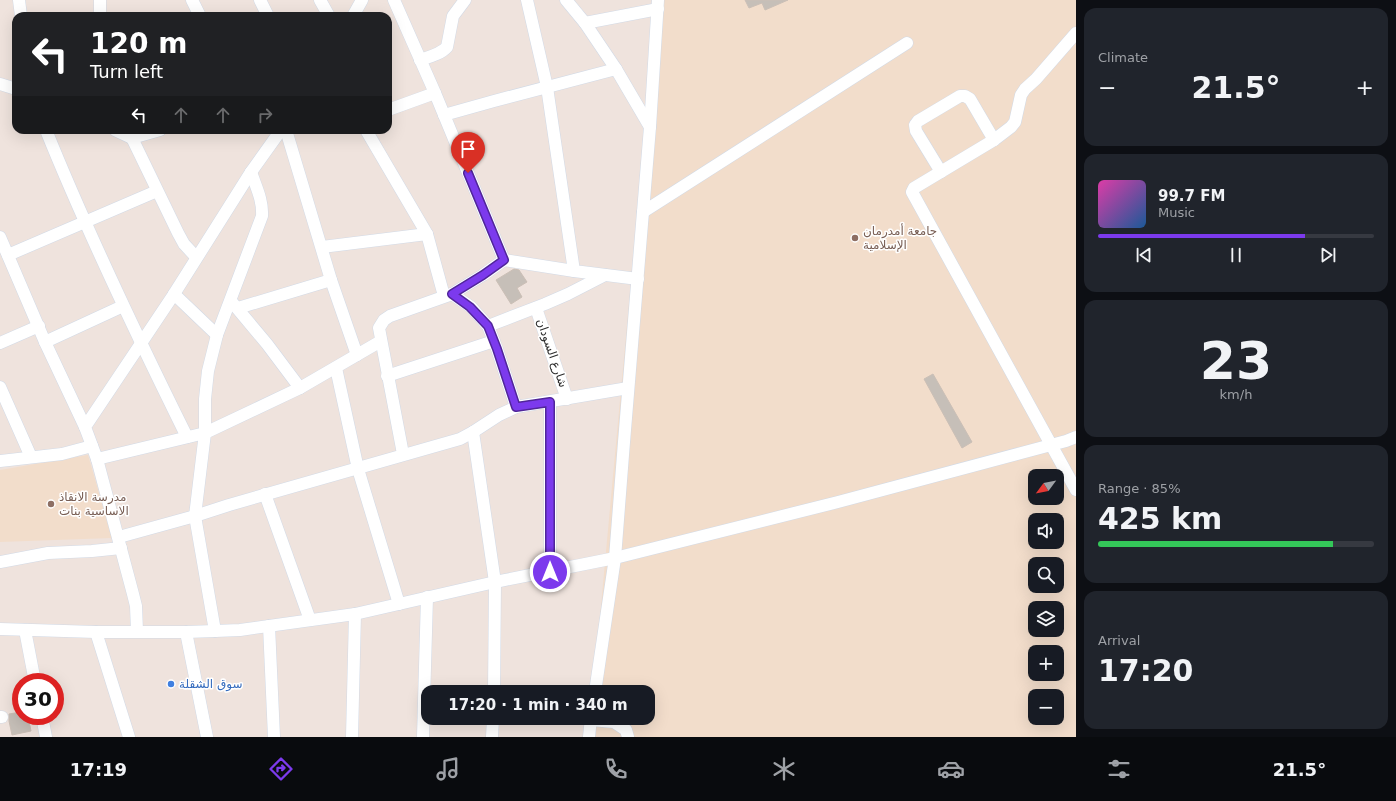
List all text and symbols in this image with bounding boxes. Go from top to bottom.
text: 120 m [90,27,187,60]
icon: left [24,28,76,80]
text: Climate [1098,50,1148,65]
text: Turn left [90,61,163,82]
text: 21.5° [1191,70,1281,105]
text: − [1098,75,1116,100]
text: + [1356,75,1374,100]
icon: left [128,104,150,126]
icon: ahead [170,104,192,126]
icon: ahead [212,104,234,126]
icon: right [254,104,276,126]
pin [451,132,485,173]
icon: arrive [457,138,479,160]
text: 99.7 FM [1158,187,1225,205]
text: Music [1158,205,1195,220]
place label: جامعة أمدرمان الإسلامية [863,223,937,252]
marker: جامعة أمدرمان الإسلامية [850,233,860,243]
icon: previous [1133,244,1155,266]
icon: pause [1225,244,1247,266]
icon: next [1317,244,1339,266]
street label: شارع السودان [533,317,570,390]
text: 23 [1200,331,1272,391]
text: km/h [1220,387,1252,402]
north arrow [1028,469,1064,505]
map controls [1028,469,1064,725]
text: Range · 85% [1098,481,1181,496]
place label: مدرسة الانقاذ الاساسية بنات [59,490,129,518]
marker: مدرسة الانقاذ الاساسية بنات [46,499,56,509]
text: 425 km [1098,501,1222,536]
button: sound [1028,513,1064,549]
position arrow [529,551,571,593]
button: search [1028,557,1064,593]
button: layers [1028,601,1064,637]
text: Arrival [1098,633,1140,648]
button: + [1028,645,1064,681]
text: 17:20 [1098,653,1194,688]
speed limit sign: 30 [12,673,64,725]
place label: سوق الشقلة [179,677,243,692]
marker: سوق الشقلة [166,679,176,689]
button: − [1028,689,1064,725]
text: 17:20 · 1 min · 340 m [448,696,628,714]
icon: directions [267,755,295,783]
icon: music [434,755,462,783]
icon: phone [602,755,630,783]
icon: climate [770,755,798,783]
icon: car [937,755,965,783]
icon: filters [1105,755,1133,783]
text: 17:19 [70,759,127,780]
text: 21.5° [1273,759,1326,780]

